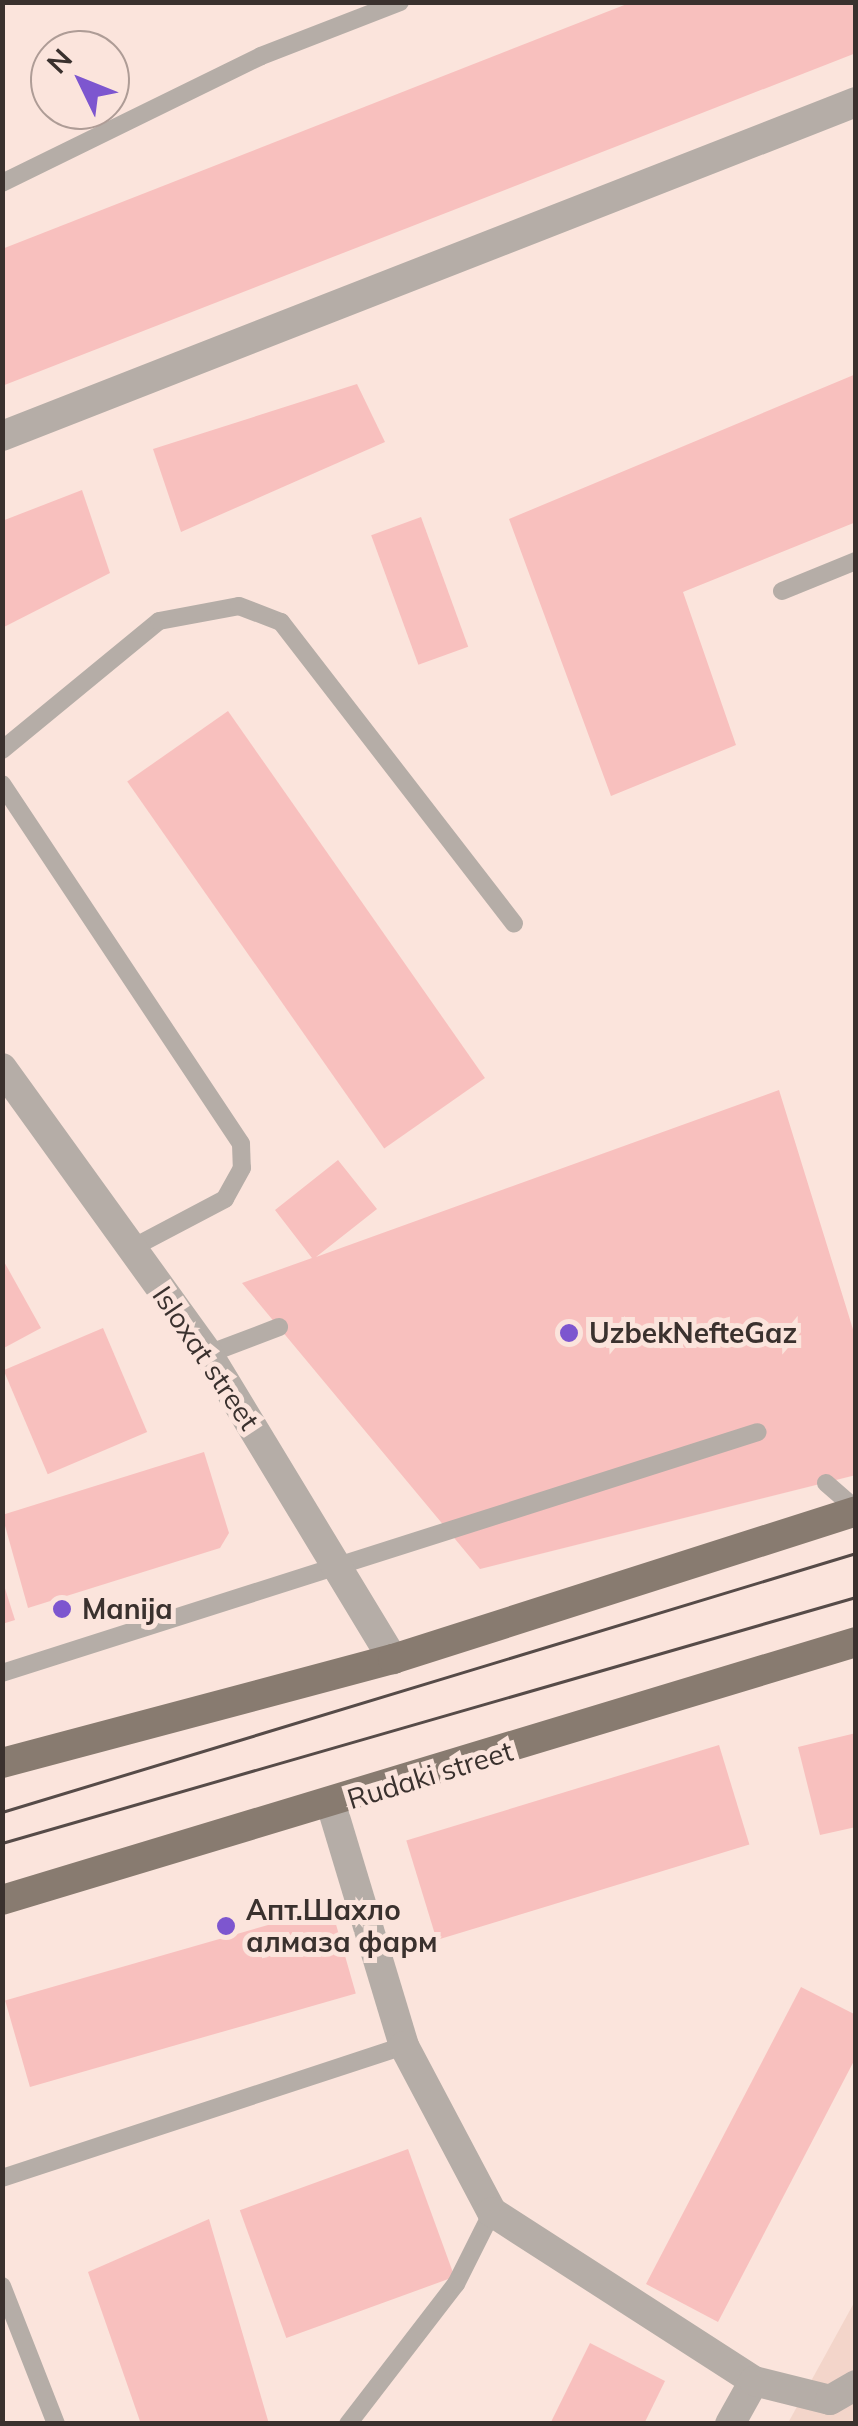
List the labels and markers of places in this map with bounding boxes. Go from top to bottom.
place label: UzbekNefteGaz [589,1316,797,1350]
marker: UzbekNefteGaz [558,1322,580,1344]
place label: Manija [82,1592,173,1626]
marker: Manija [51,1598,73,1620]
place label: Апт.Шахло алмаза фарм [246,1893,437,1959]
marker: Апт.Шахло алмаза фарм [215,1915,237,1937]

